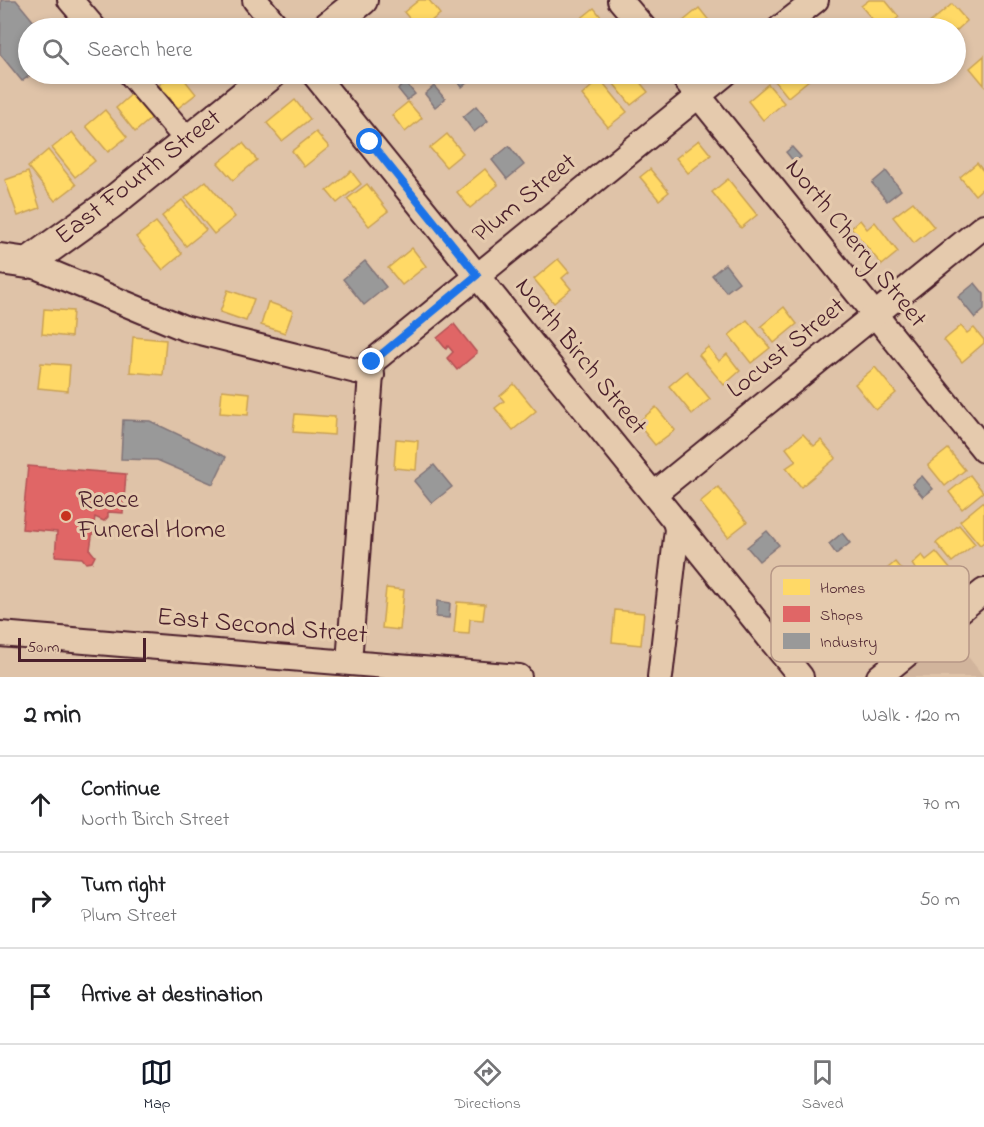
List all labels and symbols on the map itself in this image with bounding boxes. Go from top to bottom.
street label: East Fourth Street [48,101,231,255]
route start [356,128,382,154]
street label: Plum Street [465,145,586,253]
street label: North Cherry Street [775,151,935,337]
street label: North Birch Street [505,270,656,444]
street label: Locust Street [719,289,855,409]
route end [358,348,384,374]
place label: Reece Funeral Home [77,482,226,550]
marker: Reece Funeral Home [59,509,73,523]
legend [771,566,969,662]
text: Homes [820,577,865,601]
street label: East Second Street [155,599,369,655]
text: Shops [820,604,863,628]
text: Industry [820,631,877,655]
scale bar [18,635,146,662]

